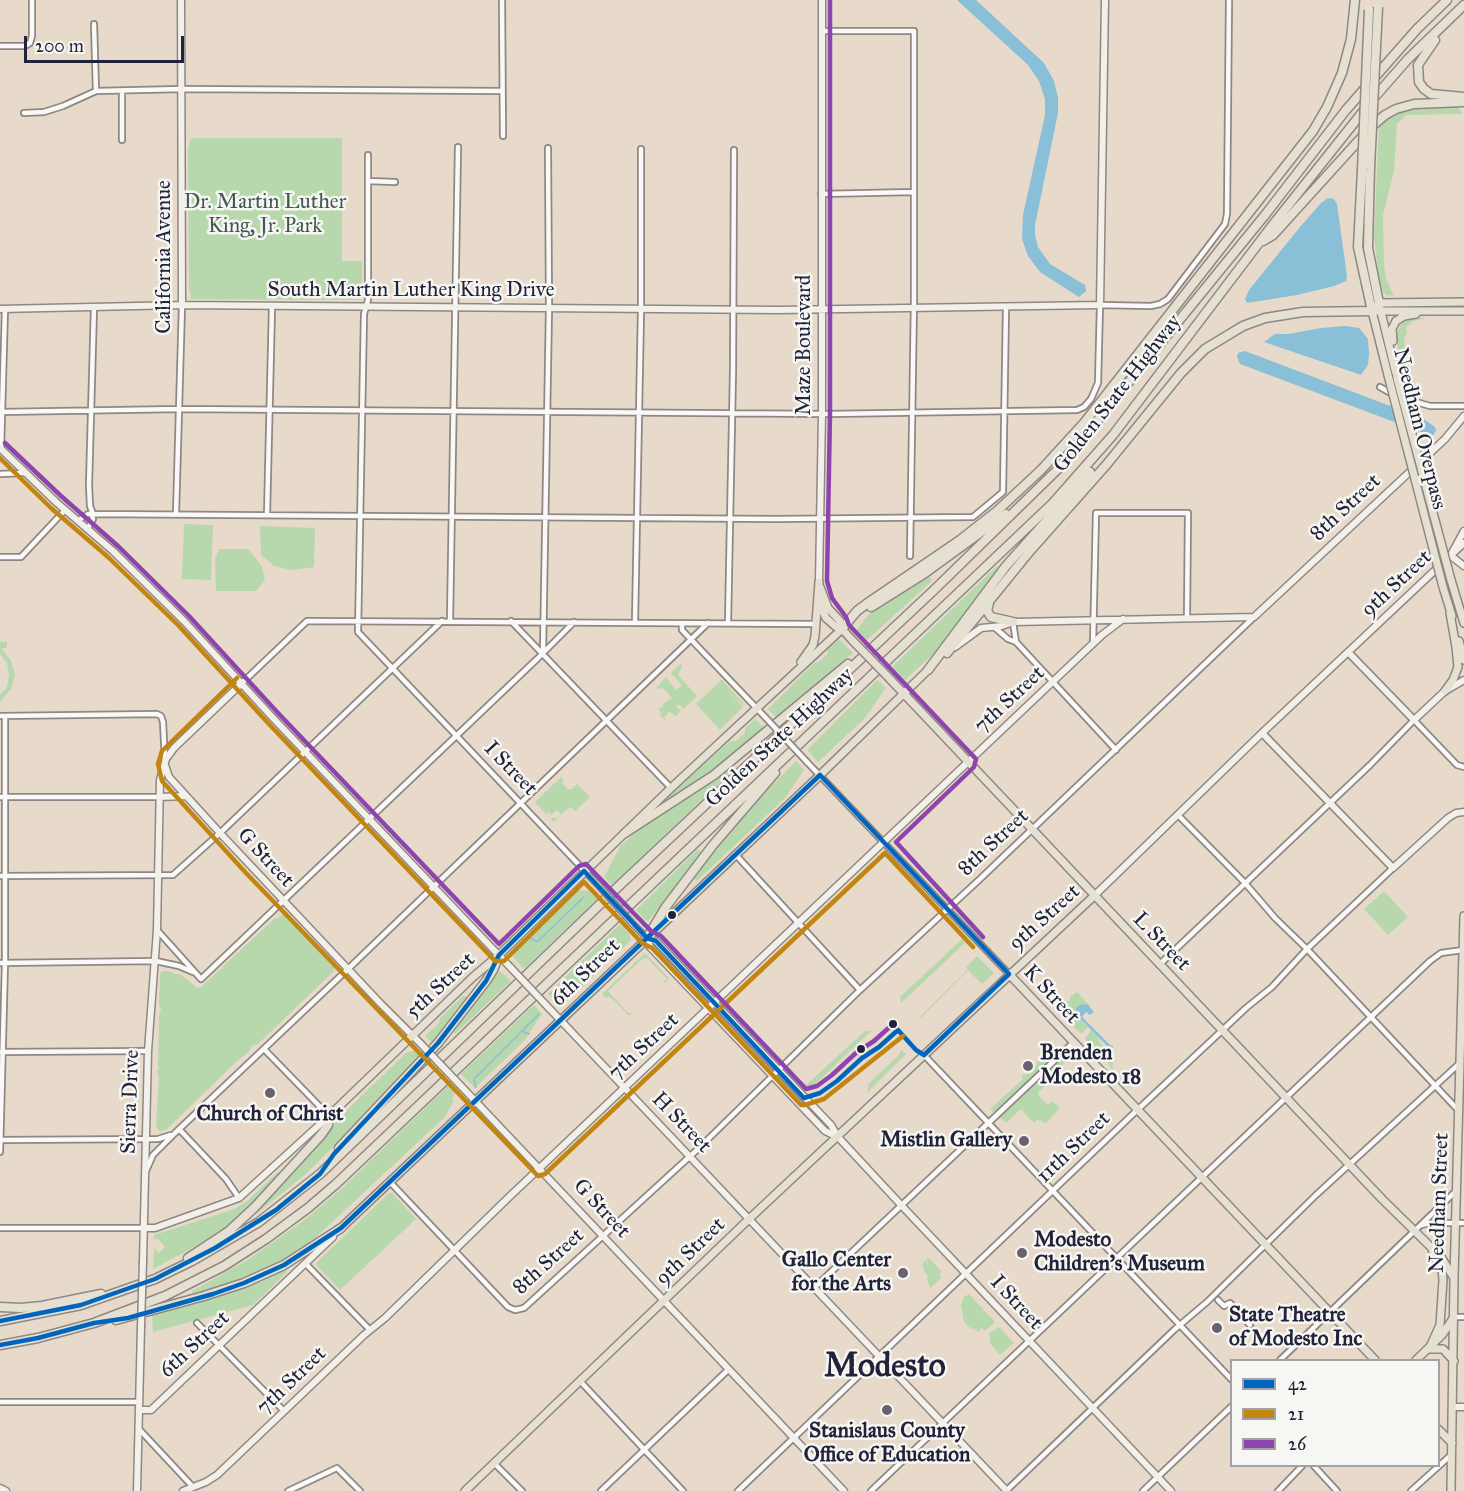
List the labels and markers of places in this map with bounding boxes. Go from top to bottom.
unlabelled marker [666,909,678,921]
unlabelled marker [887,1018,899,1030]
place label: Brenden Modesto 18 [1040,1041,1141,1091]
unlabelled marker [855,1043,867,1055]
marker: Brenden Modesto 18 [1021,1059,1035,1073]
marker: Church of Christ [263,1086,277,1100]
place label: Church of Christ [197,1102,343,1128]
place label: Mistlin Gallery [880,1128,1012,1154]
marker: Mistlin Gallery [1017,1134,1031,1148]
place label: Modesto Children's Museum [1034,1228,1205,1278]
marker: Modesto Children's Museum [1015,1246,1029,1260]
place label: Gallo Center for the Arts [782,1248,891,1298]
marker: Gallo Center for the Arts [896,1266,910,1280]
place label: State Theatre of Modesto Inc [1229,1303,1362,1353]
marker: State Theatre of Modesto Inc [1210,1321,1224,1335]
marker: Stanislaus County Office of Education [880,1403,894,1417]
place label: Stanislaus County Office of Education [804,1419,970,1469]

